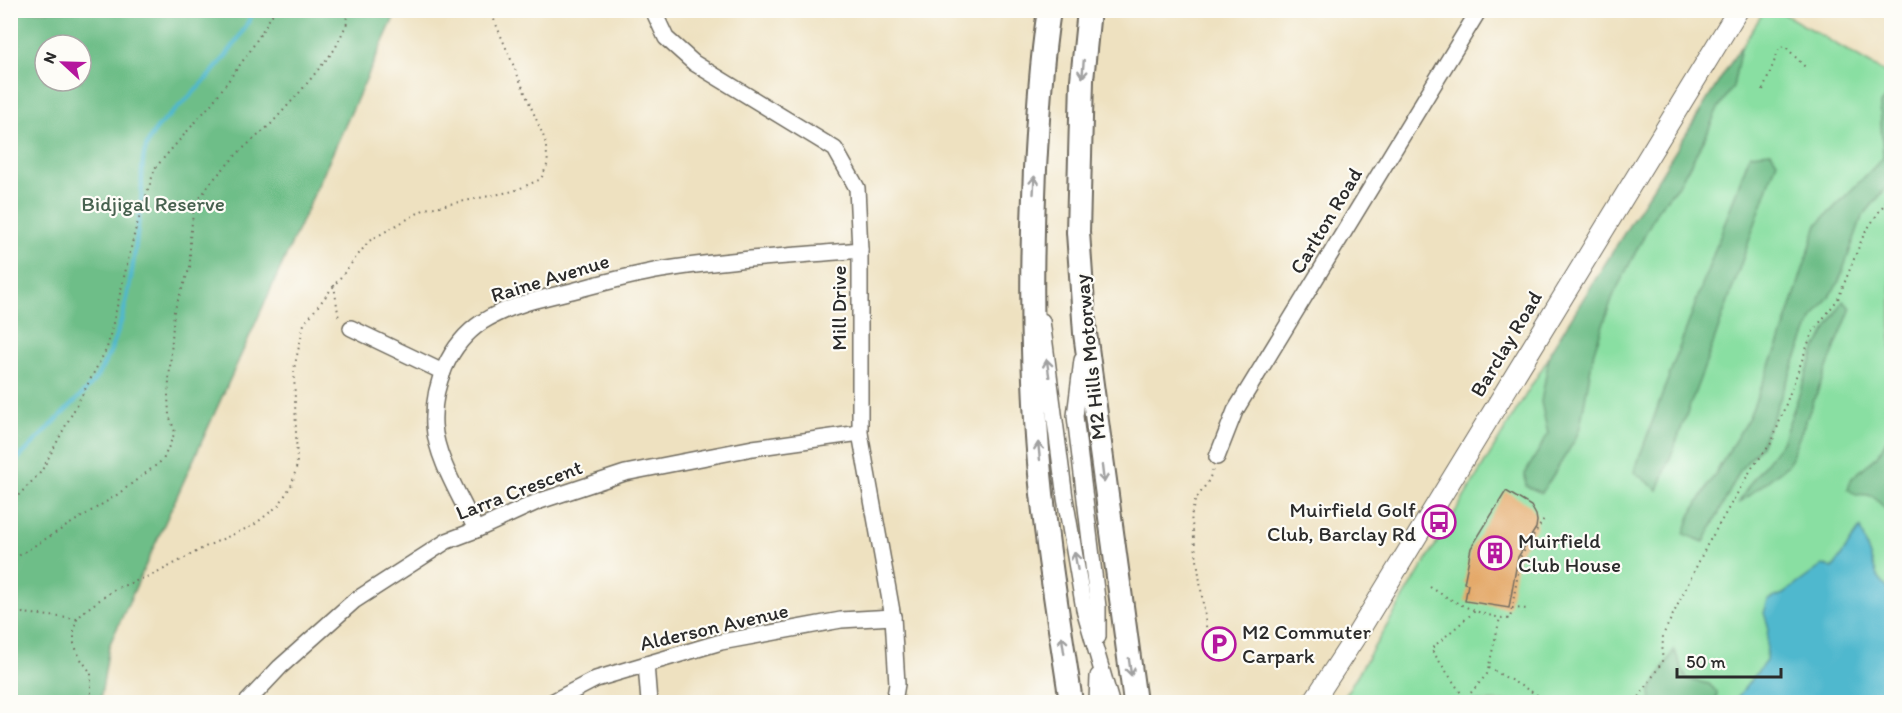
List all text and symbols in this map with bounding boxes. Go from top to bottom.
north arrow [33,33,93,93]
text: N [39,49,60,66]
one-way arrow [1077,58,1088,78]
street label: Carlton Road [1284,163,1367,278]
one-way arrow [1029,175,1040,195]
park label: Bidjigal Reserve [81,191,225,216]
street label: Raine Avenue [488,248,612,307]
street label: Mill Drive [826,265,851,351]
street label: M2 Hills Motorway [1068,273,1111,441]
street label: Barclay Road [1464,286,1547,401]
one-way arrow [1042,358,1053,378]
one-way arrow [1033,442,1044,462]
street label: Larra Crescent [452,454,586,525]
one-way arrow [1098,464,1109,484]
place label: Muirfield Golf Club, Barclay Rd [1267,497,1416,546]
bus stop icon: Muirfield Golf Club, Barclay Rd [1421,504,1457,540]
place label: Muirfield Club House [1518,528,1621,577]
building icon: Muirfield Club House [1477,535,1513,571]
one-way arrow [1070,551,1081,571]
street label: Alderson Avenue [637,597,791,656]
place label: M2 Commuter Carpark [1242,619,1372,668]
parking icon: M2 Commuter Carpark [1201,626,1237,662]
one-way arrow [1057,635,1068,655]
scale bar [1677,641,1780,679]
text: 50 m [1686,651,1726,673]
one-way arrow [1125,657,1136,677]

